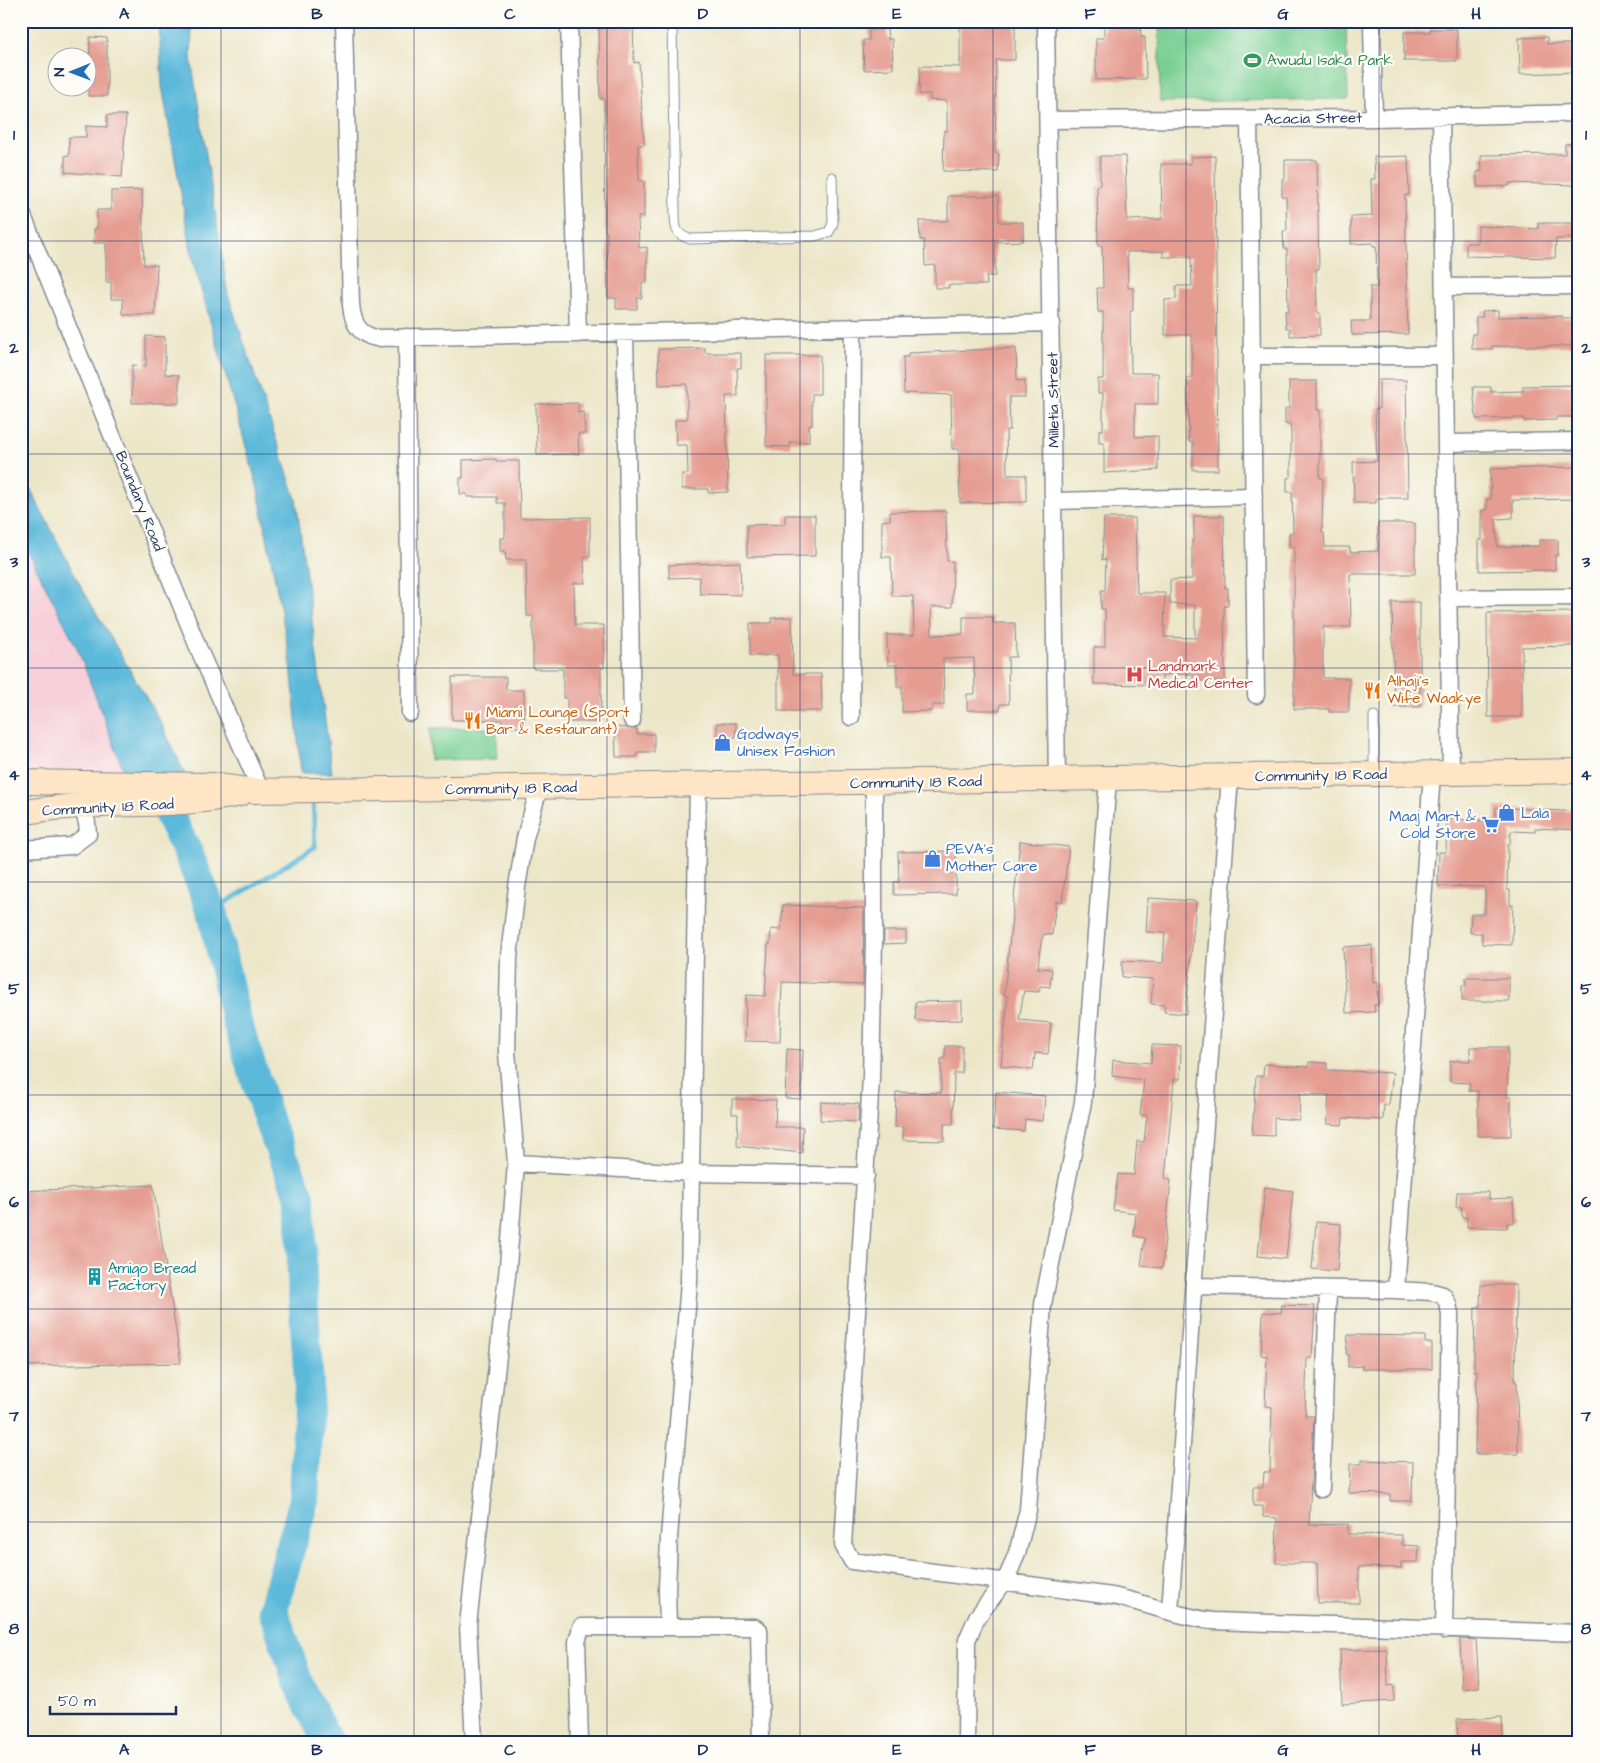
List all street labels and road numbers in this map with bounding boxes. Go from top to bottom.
street label: Acacia Street [1264,107,1362,130]
street label: Milletia Street [1042,352,1065,448]
street label: Boundary Road [109,448,169,555]
street label: Community 18 Road [1255,764,1388,788]
street label: Community 18 Road [850,771,983,795]
street label: Community 18 Road [445,777,578,801]
street label: Community 18 Road [41,794,175,822]

